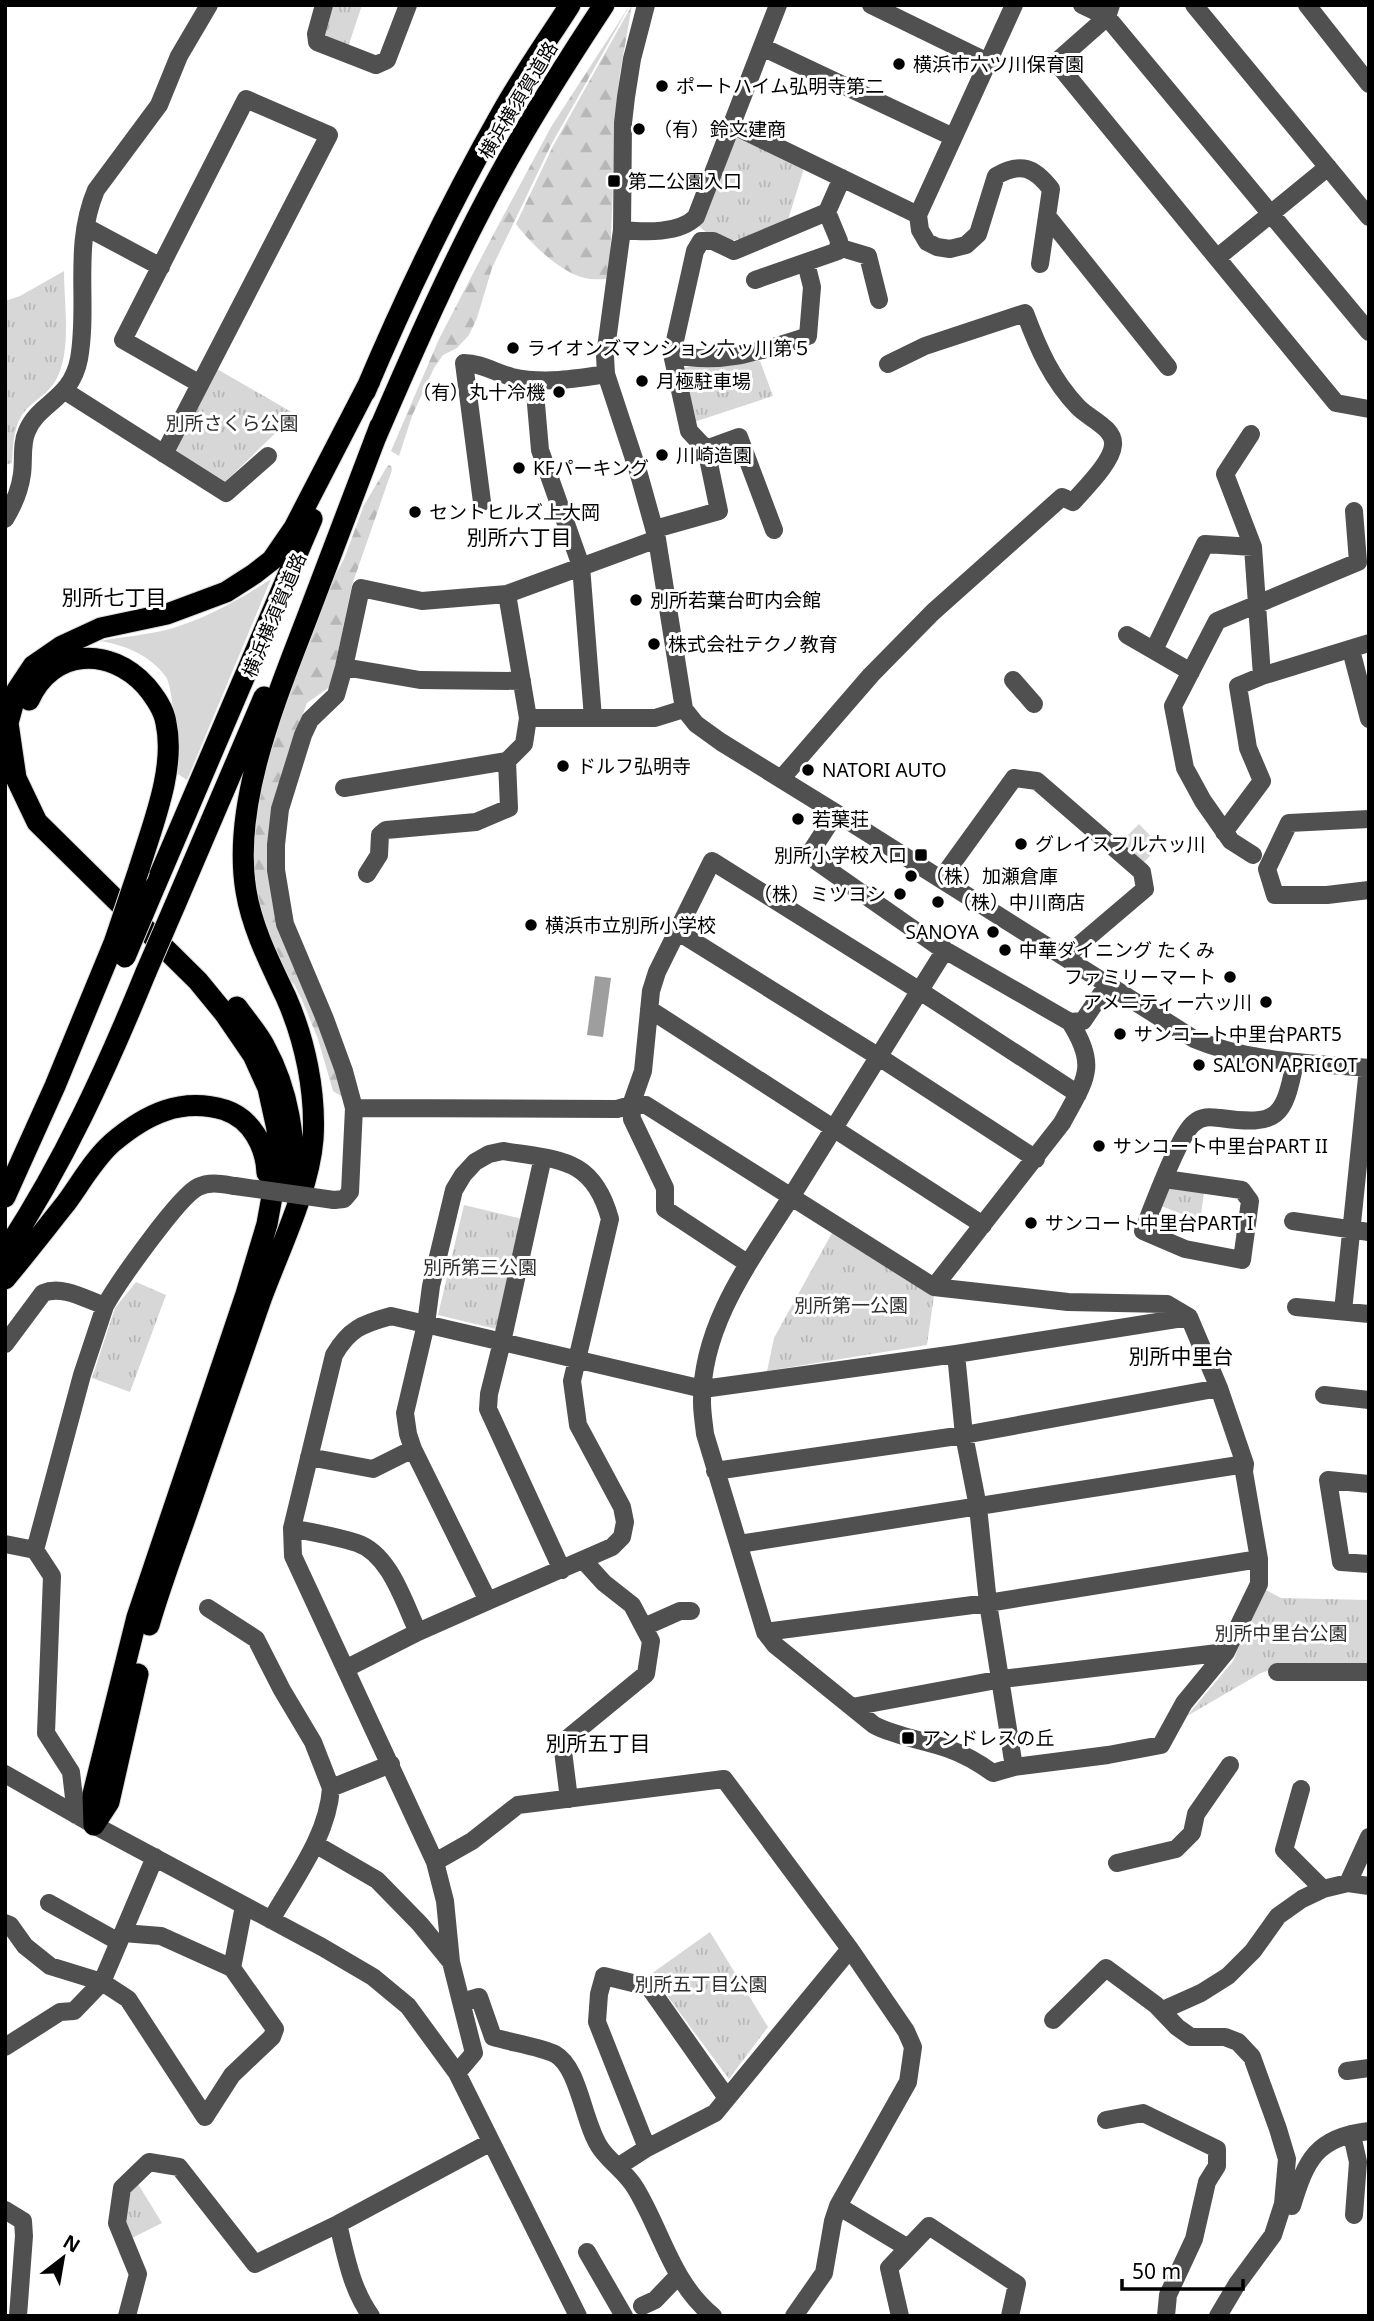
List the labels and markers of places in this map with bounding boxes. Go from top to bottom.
place label: 横浜市六ツ川保育園 [913,51,1084,77]
marker: 横浜市六ツ川保育園 [891,56,907,72]
place label: ポートハイム弘明寺第二 [676,73,884,99]
marker: ポートハイム弘明寺第二 [654,78,670,94]
place label: （有）鈴文建商 [653,116,786,142]
marker: （有）鈴文建商 [631,121,647,137]
place label: 第二公園入口 [628,168,742,194]
marker: 第二公園入口 [606,173,622,189]
place label: ライオンズマンション六ッ川第５ [527,335,812,361]
marker: ライオンズマンション六ッ川第５ [505,340,521,356]
place label: 月極駐車場 [656,368,751,394]
marker: 月極駐車場 [634,373,650,389]
place label: （有）丸十冷機 [412,379,545,405]
marker: （有）丸十冷機 [551,384,567,400]
place label: 川崎造園 [676,442,752,468]
marker: 川崎造園 [654,447,670,463]
place label: KFパーキング [533,455,649,481]
marker: KFパーキング [511,460,527,476]
place label: セントヒルズ上大岡 [429,499,600,525]
marker: セントヒルズ上大岡 [407,504,423,520]
place label: 別所若葉台町内会館 [650,587,821,613]
marker: 別所若葉台町内会館 [628,592,644,608]
place label: 株式会社テクノ教育 [668,631,838,657]
marker: 株式会社テクノ教育 [646,636,662,652]
place label: ドルフ弘明寺 [577,753,691,779]
place label: NATORI AUTO [822,757,947,783]
marker: ドルフ弘明寺 [555,758,571,774]
marker: NATORI AUTO [800,762,816,778]
place label: 若葉荘 [812,806,869,832]
marker: 若葉荘 [790,811,806,827]
place label: グレイスフル六ッ川 [1035,831,1205,857]
marker: グレイスフル六ッ川 [1013,836,1029,852]
place label: 別所小学校入口 [774,842,907,868]
marker: 別所小学校入口 [913,847,929,863]
place label: （株）加瀬倉庫 [925,863,1058,889]
marker: （株）加瀬倉庫 [903,868,919,884]
place label: （株）ミツヨシ [753,881,886,907]
marker: （株）ミツヨシ [892,886,908,902]
place label: （株）中川商店 [952,889,1085,915]
marker: （株）中川商店 [930,894,946,910]
place label: 横浜市立別所小学校 [545,912,716,938]
marker: 横浜市立別所小学校 [523,917,539,933]
place label: SANOYA [906,919,980,945]
marker: SANOYA [985,924,1001,940]
place label: 中華ダイニング たくみ [1019,937,1215,963]
marker: 中華ダイニング たくみ [997,942,1013,958]
place label: ファミリーマート [1064,964,1216,990]
marker: ファミリーマート [1222,969,1238,985]
place label: アメニティー六ッ川 [1083,989,1252,1015]
marker: アメニティー六ッ川 [1258,994,1274,1010]
place label: サンコート中里台PART5 [1134,1021,1342,1047]
marker: サンコート中里台PART5 [1112,1026,1128,1042]
place label: SALON APRICOT [1213,1052,1358,1078]
marker: SALON APRICOT [1191,1057,1207,1073]
place label: サンコート中里台PART II [1113,1133,1328,1159]
marker: サンコート中里台PART II [1091,1138,1107,1154]
place label: サンコート中里台PART I [1045,1210,1253,1236]
marker: サンコート中里台PART I [1023,1215,1039,1231]
place label: アンドレスの丘 [922,1725,1054,1751]
marker: アンドレスの丘 [900,1730,916,1746]

